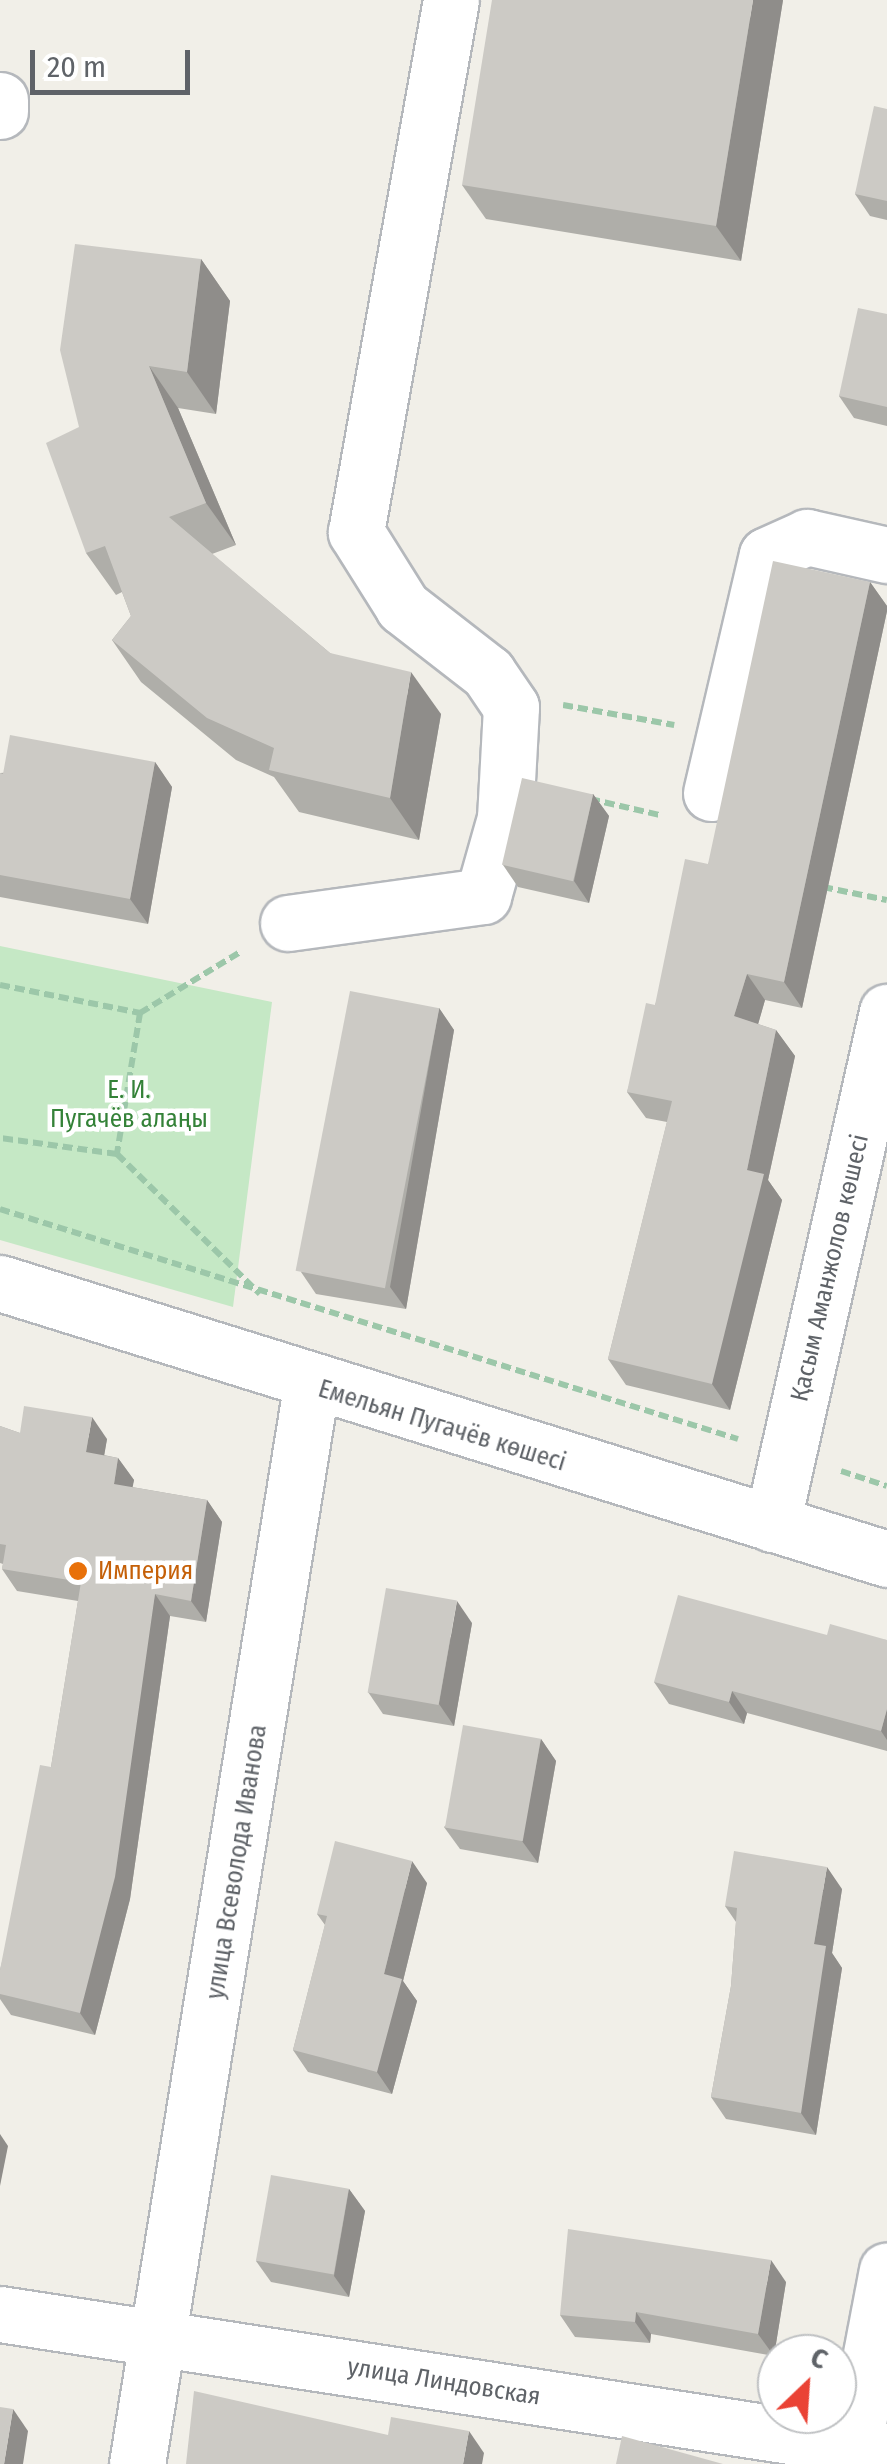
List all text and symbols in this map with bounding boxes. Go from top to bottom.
scale bar [35,30,195,92]
text: 20 m [47,49,106,85]
park label: Е. И. Пугачёв алаңы [50,1076,208,1135]
street label: Қасым Аманжолов көшесі [785,1132,875,1404]
street label: Емельян Пугачёв көшесі [315,1374,569,1478]
place label: Империя [98,1556,193,1586]
marker: Империя [67,1560,89,1582]
street label: улица Всеволода Иванова [200,1723,274,2001]
north arrow [757,2334,857,2434]
text: С [805,2340,833,2376]
street label: улица Линдовская [345,2352,543,2412]

